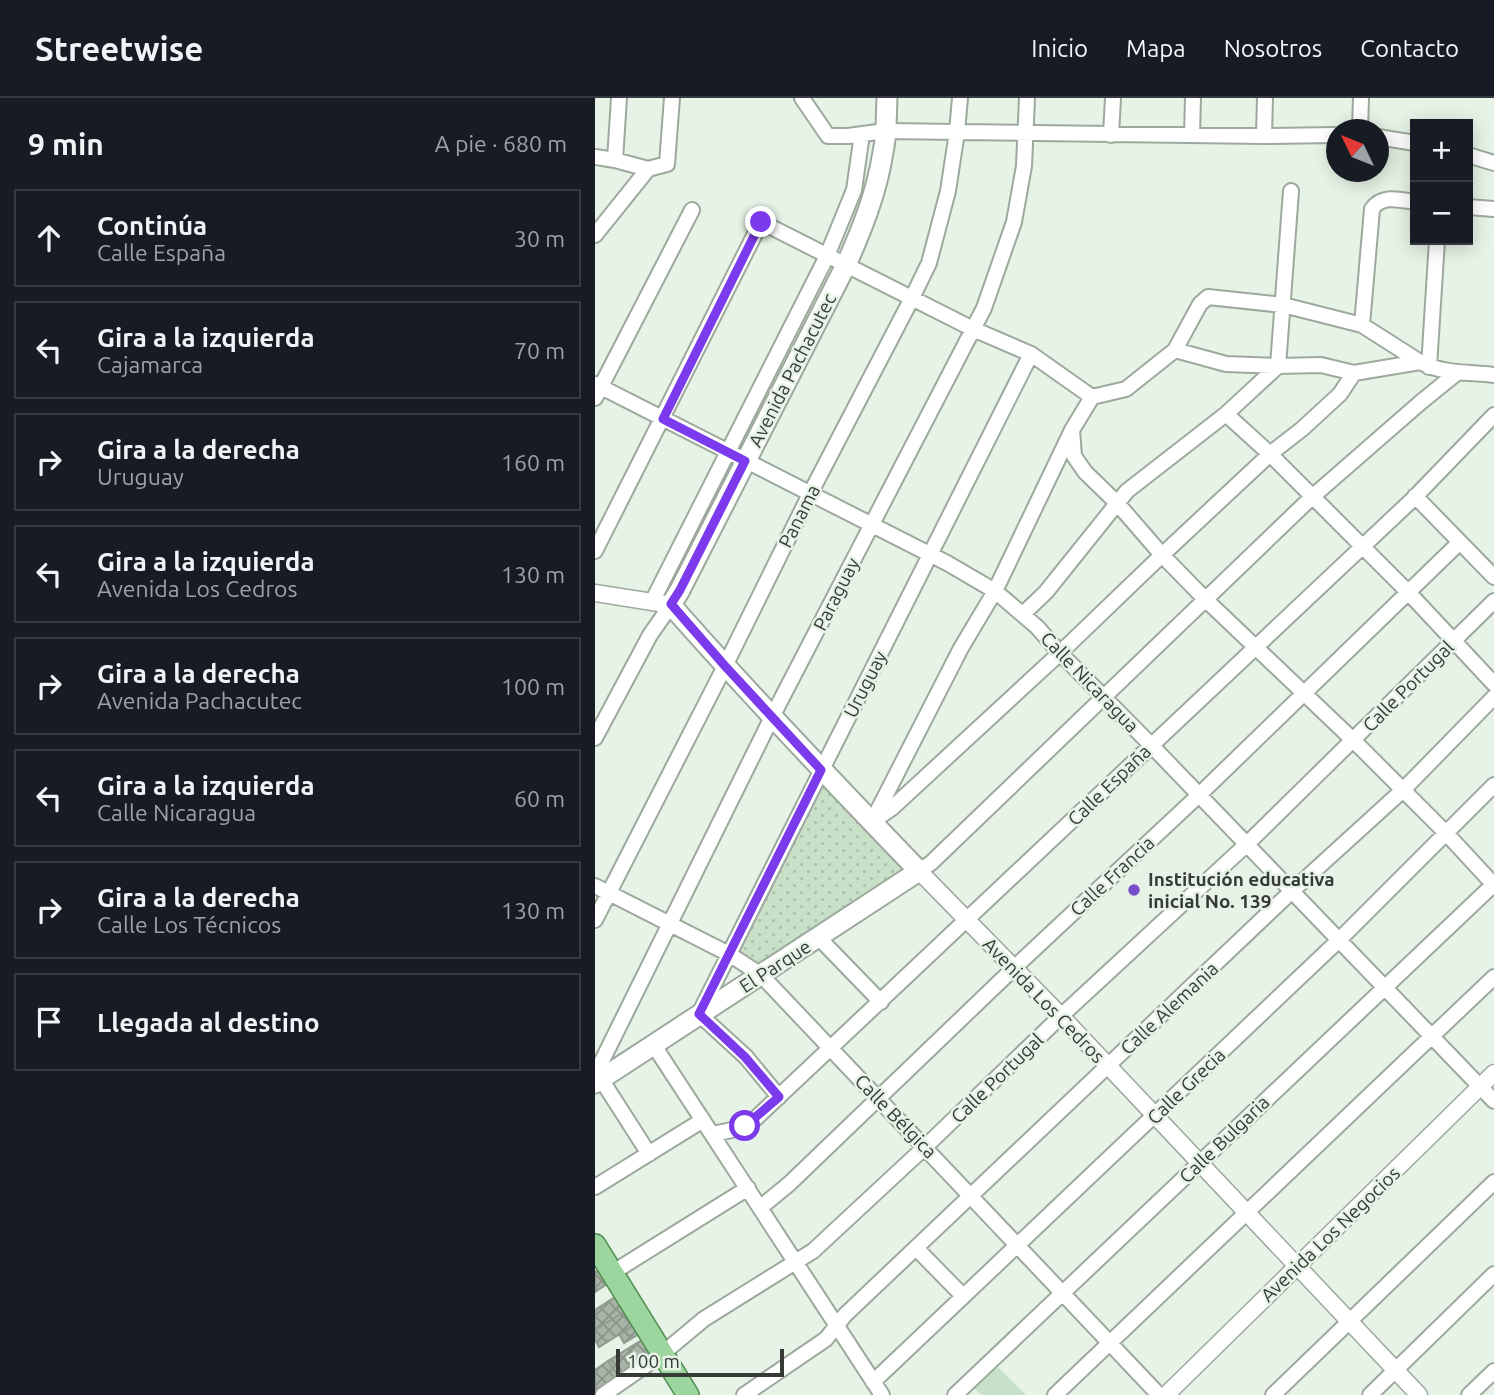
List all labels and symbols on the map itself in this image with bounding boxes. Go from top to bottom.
north arrow [1326,119,1389,182]
route end [745,206,776,237]
street label: Avenida Pachacutec [744,289,840,450]
street label: Panama [774,481,824,551]
street label: Paraguay [808,554,864,634]
street label: Calle Nicaragua [1036,627,1144,737]
street label: Calle Portugal [1358,636,1458,736]
street label: Uruguay [839,647,891,721]
street label: Calle España [1063,740,1155,830]
street label: Calle Francia [1065,831,1159,921]
place label: Institución educativa inicial No. 139 [1148,868,1335,912]
marker: Institución educativa inicial No. 139 [1126,882,1142,898]
street label: Avenida Los Cedros [979,933,1109,1067]
street label: El Parque [735,935,815,997]
street label: Calle Alemania [1116,957,1222,1059]
street label: Calle Portugal [946,1029,1048,1127]
street label: Calle Grecia [1142,1043,1230,1129]
street label: Calle Bélgica [851,1070,941,1162]
street label: Calle Bulgaria [1174,1091,1274,1187]
route start [729,1110,760,1141]
street label: Avenida Los Negocios [1256,1162,1404,1306]
scale bar [616,1346,784,1378]

